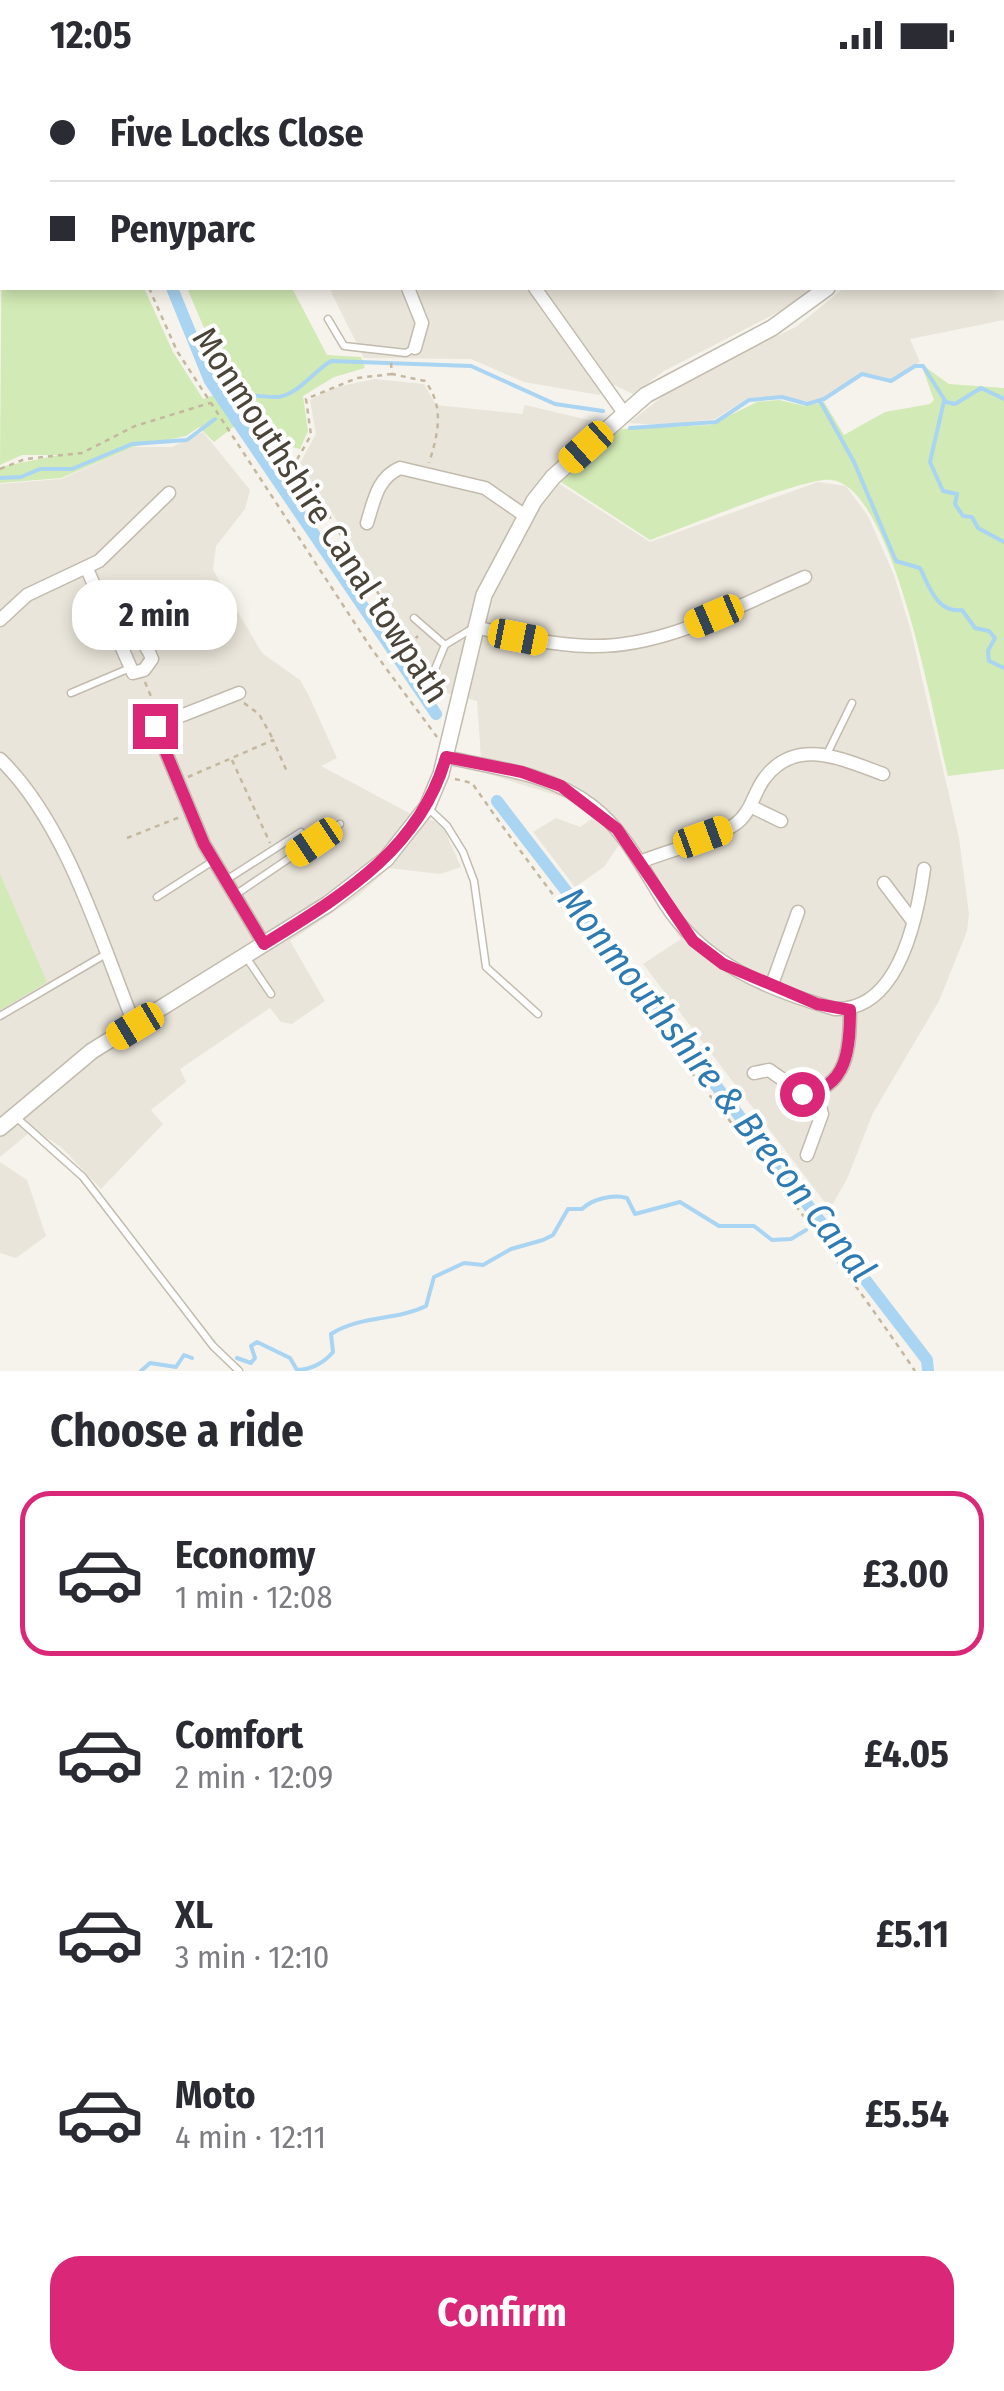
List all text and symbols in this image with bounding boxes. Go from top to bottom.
text: 12:05 [50,12,132,58]
text: Five Locks Close [110,110,364,156]
text: Penyparc [110,206,255,252]
street label: Monmouthshire Canal towpath [184,319,458,711]
car [554,416,618,478]
callout: 2 min [72,581,238,651]
car [681,590,747,642]
text: 2 min [119,596,190,634]
car [486,617,550,657]
route end [133,704,178,749]
car [281,813,347,871]
car [670,813,736,861]
water label: Monmouthshire & Brecon Canal [549,878,885,1290]
car [102,998,168,1054]
route start [780,1072,825,1117]
text: Choose a ride [50,1404,304,1458]
icon: car [55,1529,145,1619]
text: Economy [175,1532,315,1578]
text: £3.00 [863,1551,949,1597]
text: 1 min · 12:08 [175,1578,332,1616]
icon: car [55,1709,145,1799]
text: Comfort [175,1712,303,1758]
text: £4.05 [864,1731,949,1777]
text: 2 min · 12:09 [175,1758,333,1796]
icon: car [55,1889,145,1979]
text: XL [175,1892,213,1938]
text: £5.11 [876,1911,949,1957]
text: 3 min · 12:10 [175,1938,330,1976]
icon: car [55,2069,145,2159]
text: Moto [175,2072,256,2118]
text: £5.54 [865,2091,949,2137]
text: 4 min · 12:11 [175,2118,326,2156]
button: Confirm [50,2256,954,2371]

